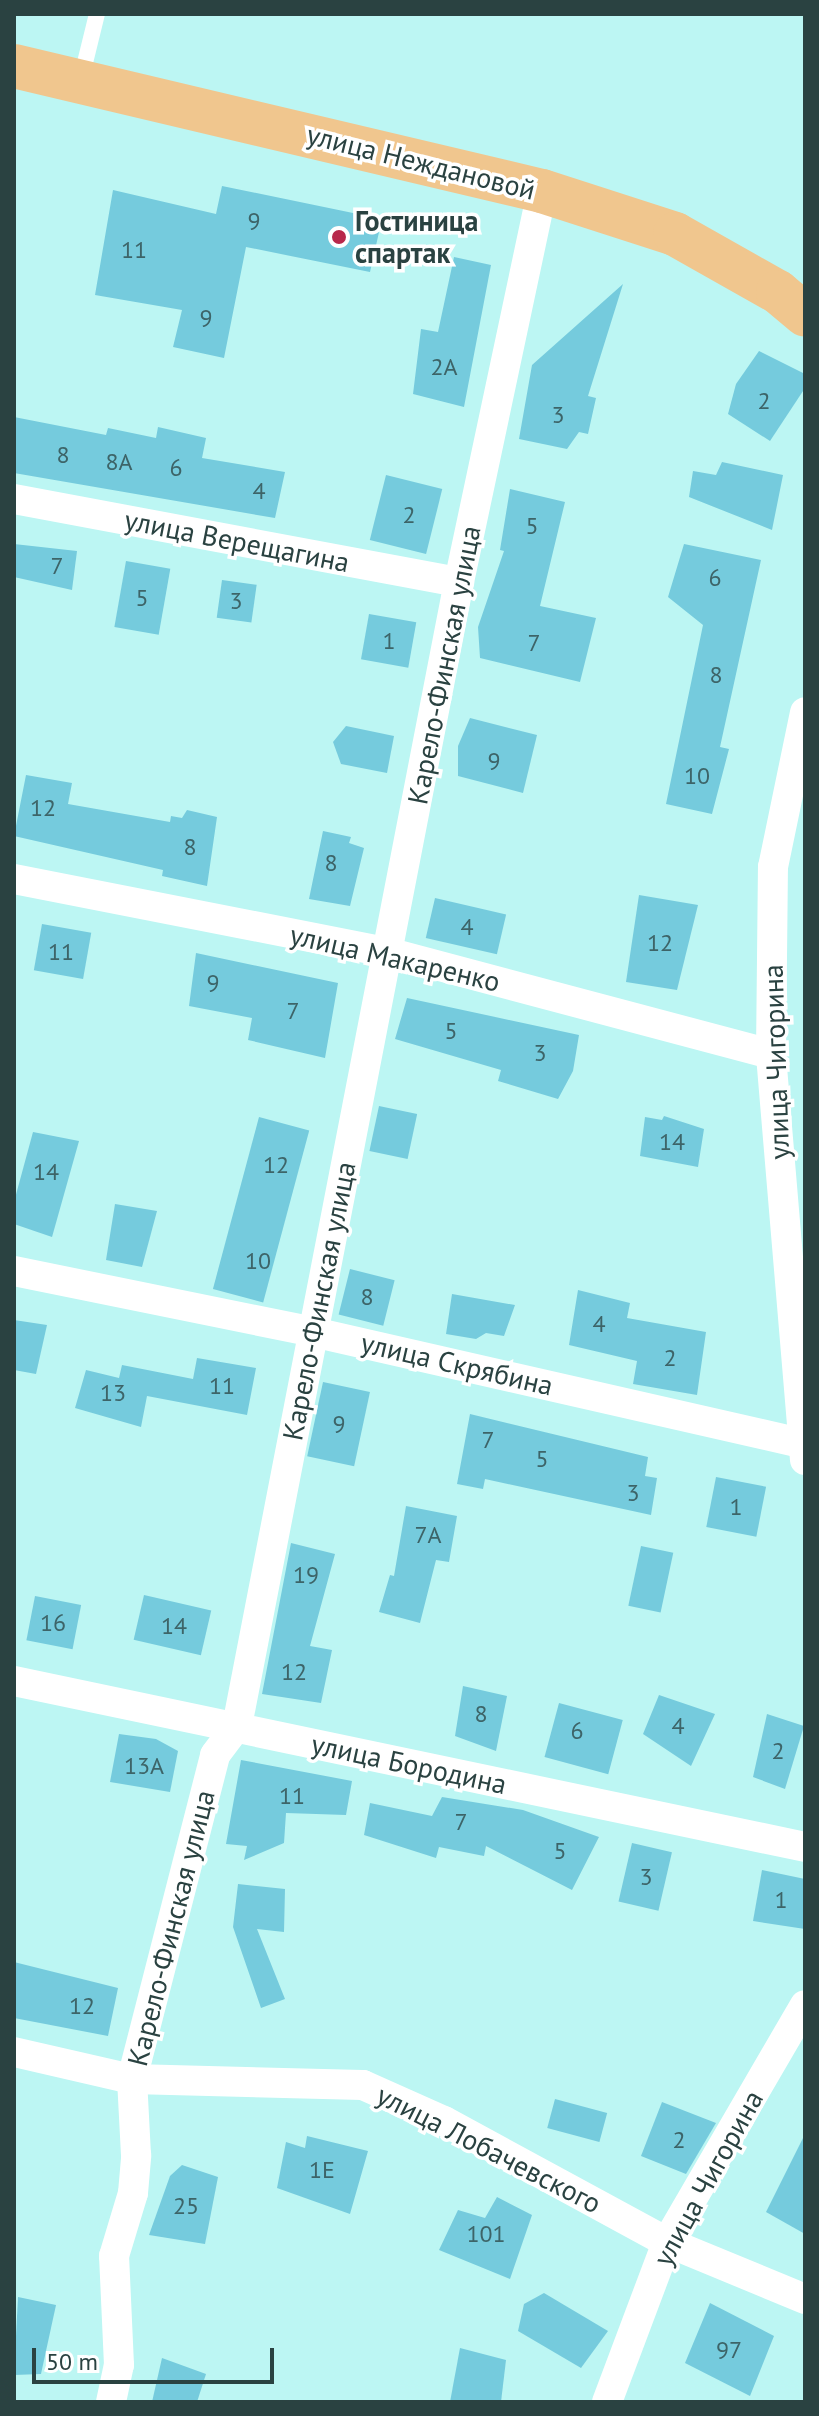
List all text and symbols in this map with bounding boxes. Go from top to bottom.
street label: улица Неждановой [303,117,539,207]
place label: Гостиница спартак [355,204,478,270]
house number: 9 [247,207,261,235]
marker: Гостиница спартак [330,228,348,246]
house number: 11 [121,236,147,264]
house number: 9 [199,304,213,332]
house number: 2А [430,353,458,381]
house number: 2 [757,387,771,415]
house number: 3 [551,401,565,429]
house number: 8 [56,441,70,469]
house number: 8А [105,448,133,476]
house number: 6 [169,454,183,482]
house number: 4 [252,477,266,505]
house number: 2 [402,501,416,529]
street label: улица Верещагина [122,503,352,579]
house number: 5 [525,512,539,540]
street label: Карело-Финская улица [401,523,487,807]
house number: 7 [50,552,64,580]
house number: 6 [708,564,722,592]
house number: 5 [135,584,149,612]
house number: 3 [229,587,243,615]
house number: 1 [382,627,396,655]
house number: 7 [527,629,541,657]
house number: 8 [709,661,723,689]
house number: 9 [487,747,501,775]
house number: 10 [684,762,710,790]
house number: 12 [30,794,56,822]
house number: 8 [183,833,197,861]
house number: 8 [324,849,338,877]
house number: 4 [460,913,474,941]
street label: улица Макаренко [287,917,503,999]
house number: 12 [647,929,673,957]
house number: 11 [48,938,74,966]
street label: улица Чигорина [756,964,796,1160]
house number: 9 [206,969,220,997]
house number: 7 [286,997,300,1025]
house number: 5 [444,1017,458,1045]
house number: 3 [533,1039,547,1067]
house number: 14 [659,1128,685,1156]
house number: 12 [263,1151,289,1179]
house number: 14 [33,1158,59,1186]
street label: Карело-Финская улица [276,1159,362,1443]
house number: 10 [245,1247,271,1275]
house number: 8 [360,1283,374,1311]
house number: 4 [592,1310,606,1338]
street label: улица Скрябина [358,1326,556,1402]
house number: 2 [663,1344,677,1372]
house number: 11 [209,1372,235,1400]
house number: 13 [100,1379,126,1407]
house number: 9 [332,1410,346,1438]
house number: 7 [481,1426,495,1454]
house number: 5 [535,1445,549,1473]
house number: 3 [626,1479,640,1507]
house number: 1 [729,1493,743,1521]
house number: 7А [414,1521,442,1549]
house number: 19 [293,1561,319,1589]
house number: 16 [40,1609,66,1637]
house number: 14 [161,1612,187,1640]
house number: 12 [281,1658,307,1686]
house number: 8 [474,1700,488,1728]
house number: 4 [671,1712,685,1740]
house number: 6 [570,1717,584,1745]
street label: улица Бородина [308,1727,510,1801]
house number: 2 [771,1737,785,1765]
house number: 13А [124,1752,164,1780]
house number: 11 [279,1782,305,1810]
street label: Карело-Финская улица [120,1787,222,2069]
house number: 7 [454,1808,468,1836]
house number: 5 [553,1837,567,1865]
house number: 3 [639,1863,653,1891]
house number: 1 [774,1886,788,1914]
house number: 12 [69,1992,95,2020]
street label: улица Лобачевского [371,2078,607,2220]
street label: улица Чигорина [646,2084,770,2272]
house number: 2 [672,2126,686,2154]
house number: 1Е [309,2156,335,2184]
house number: 25 [173,2192,199,2220]
house number: 101 [466,2220,506,2248]
scale bar [36,2332,278,2382]
house number: 97 [716,2336,742,2364]
text: 50 m [46,2346,98,2377]

